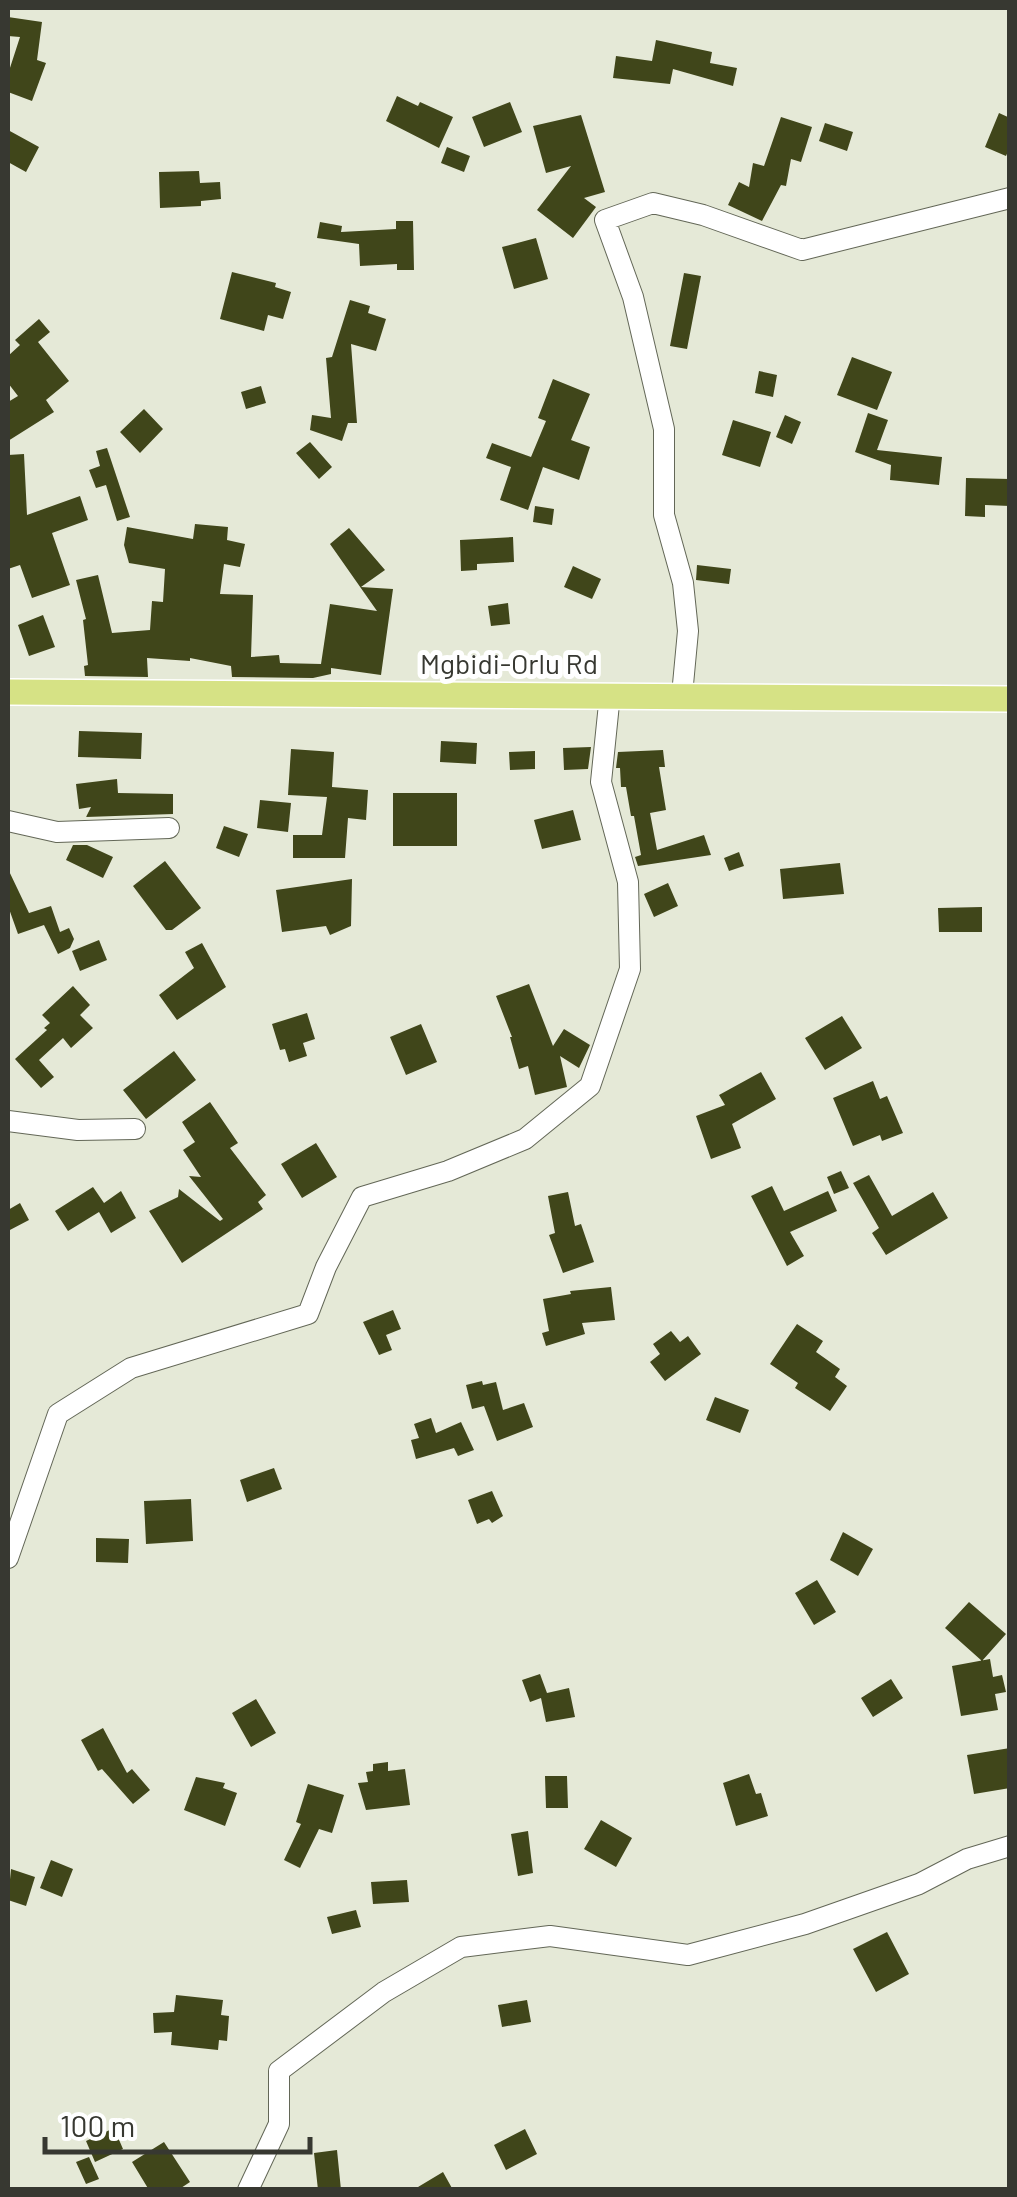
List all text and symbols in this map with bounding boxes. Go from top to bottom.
street label: Mgbidi-Orlu Rd [420,646,598,680]
scale bar [45,2092,310,2154]
text: 100 m [60,2107,135,2143]

